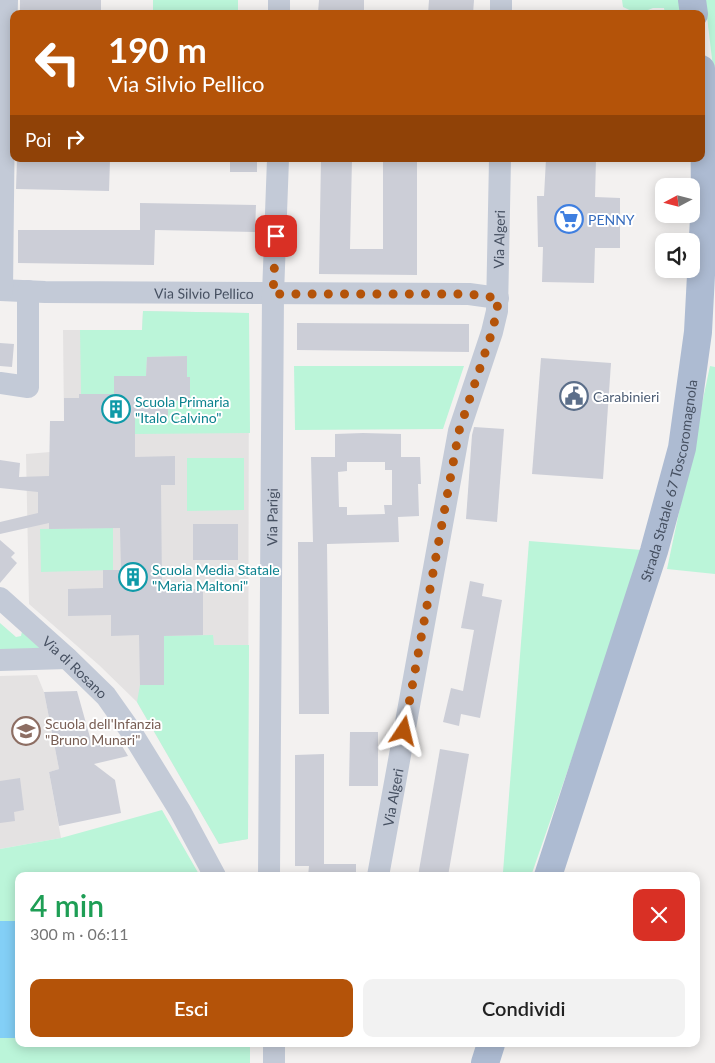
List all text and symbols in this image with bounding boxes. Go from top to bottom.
text: 190 m [108,28,207,70]
icon: left [25,30,90,95]
text: Via Silvio Pellico [108,70,264,97]
icon: right [61,125,89,153]
text: Poi [25,128,51,151]
north arrow [655,178,700,222]
map controls [655,178,700,278]
supermarket icon: PENNY [554,204,584,234]
street label: Via Algeri [489,210,507,269]
place label: PENNY [588,211,635,228]
pin [255,215,297,257]
icon: arrive [262,222,290,250]
button: sound [655,233,700,278]
street label: Via Silvio Pellico [154,284,254,301]
street label: Strada Statale 67 Toscoromagnola [636,378,700,584]
public building icon: Carabinieri [559,381,589,411]
place label: Carabinieri [593,388,659,405]
place label: Scuola Primaria "Italo Calvino" [135,393,229,426]
building icon: Scuola Primaria "Italo Calvino" [101,394,131,424]
street label: Via Parigi [263,488,280,546]
place label: Scuola Media Statale "Maria Maltoni" [152,561,280,594]
building icon: Scuola Media Statale "Maria Maltoni" [118,562,148,592]
street label: Via di Rosano [39,632,111,702]
position arrow [377,704,429,756]
place label: Scuola dell'Infanzia "Bruno Munari" [45,715,161,748]
school or university icon: Scuola dell'Infanzia "Bruno Munari" [11,716,41,746]
street label: Via Algeri [379,767,406,828]
text: 4 min [30,887,104,923]
button: close [633,889,685,941]
text: 300 m · 06:11 [30,924,129,943]
button: Esci [30,979,353,1037]
button: Condividi [363,979,685,1037]

